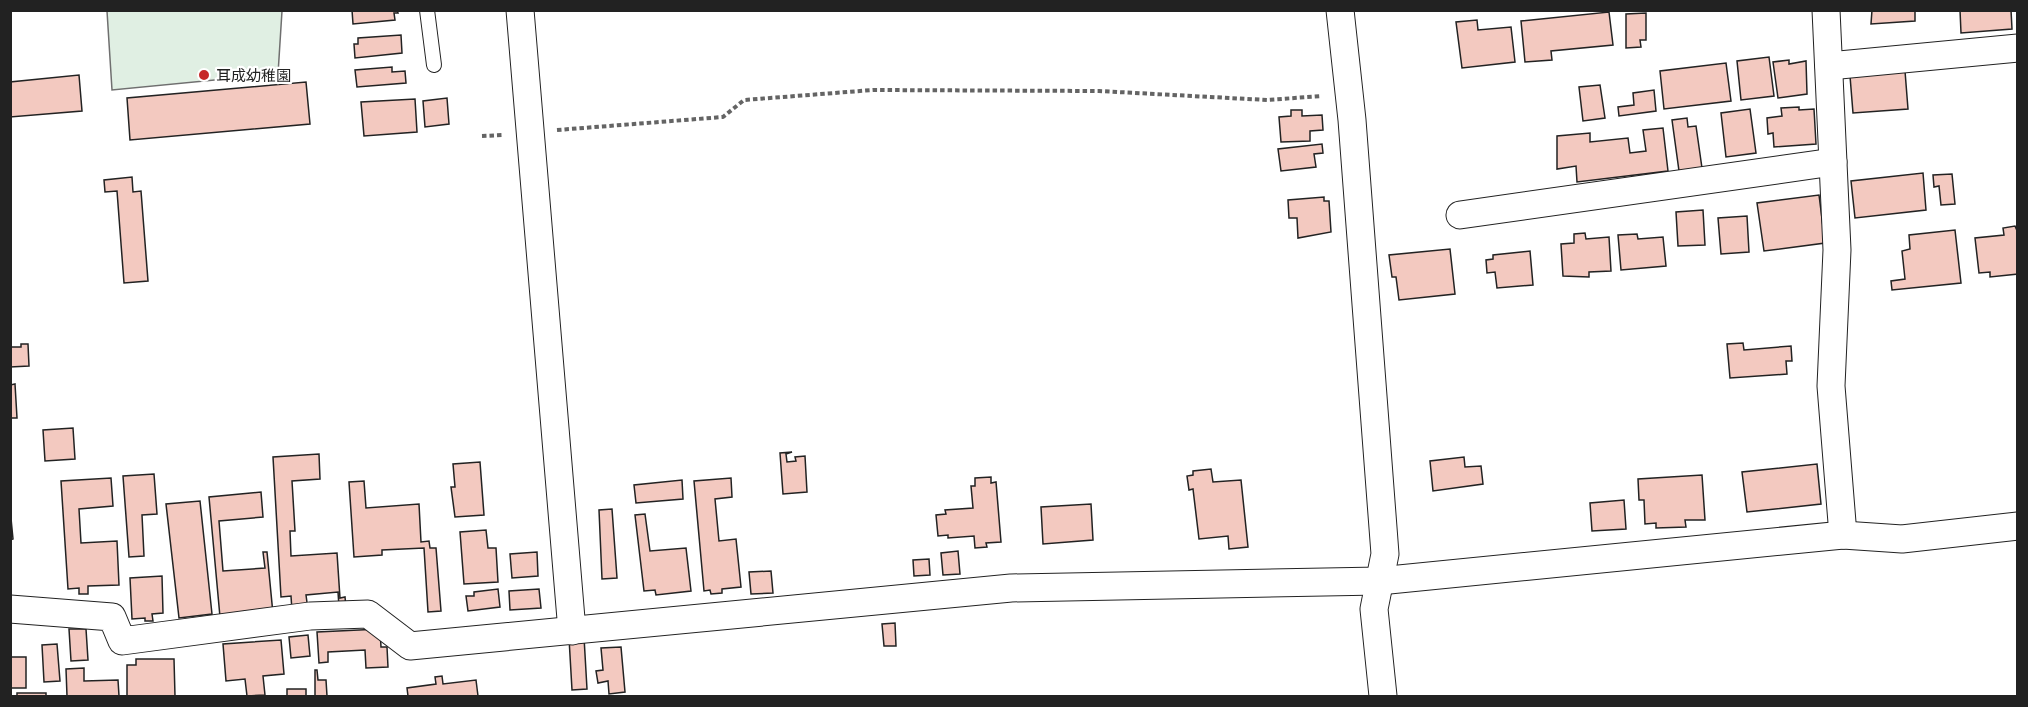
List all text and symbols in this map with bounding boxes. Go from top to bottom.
place label: 耳成幼稚園 [216,65,291,85]
marker: 耳成幼稚園 [197,68,211,82]

